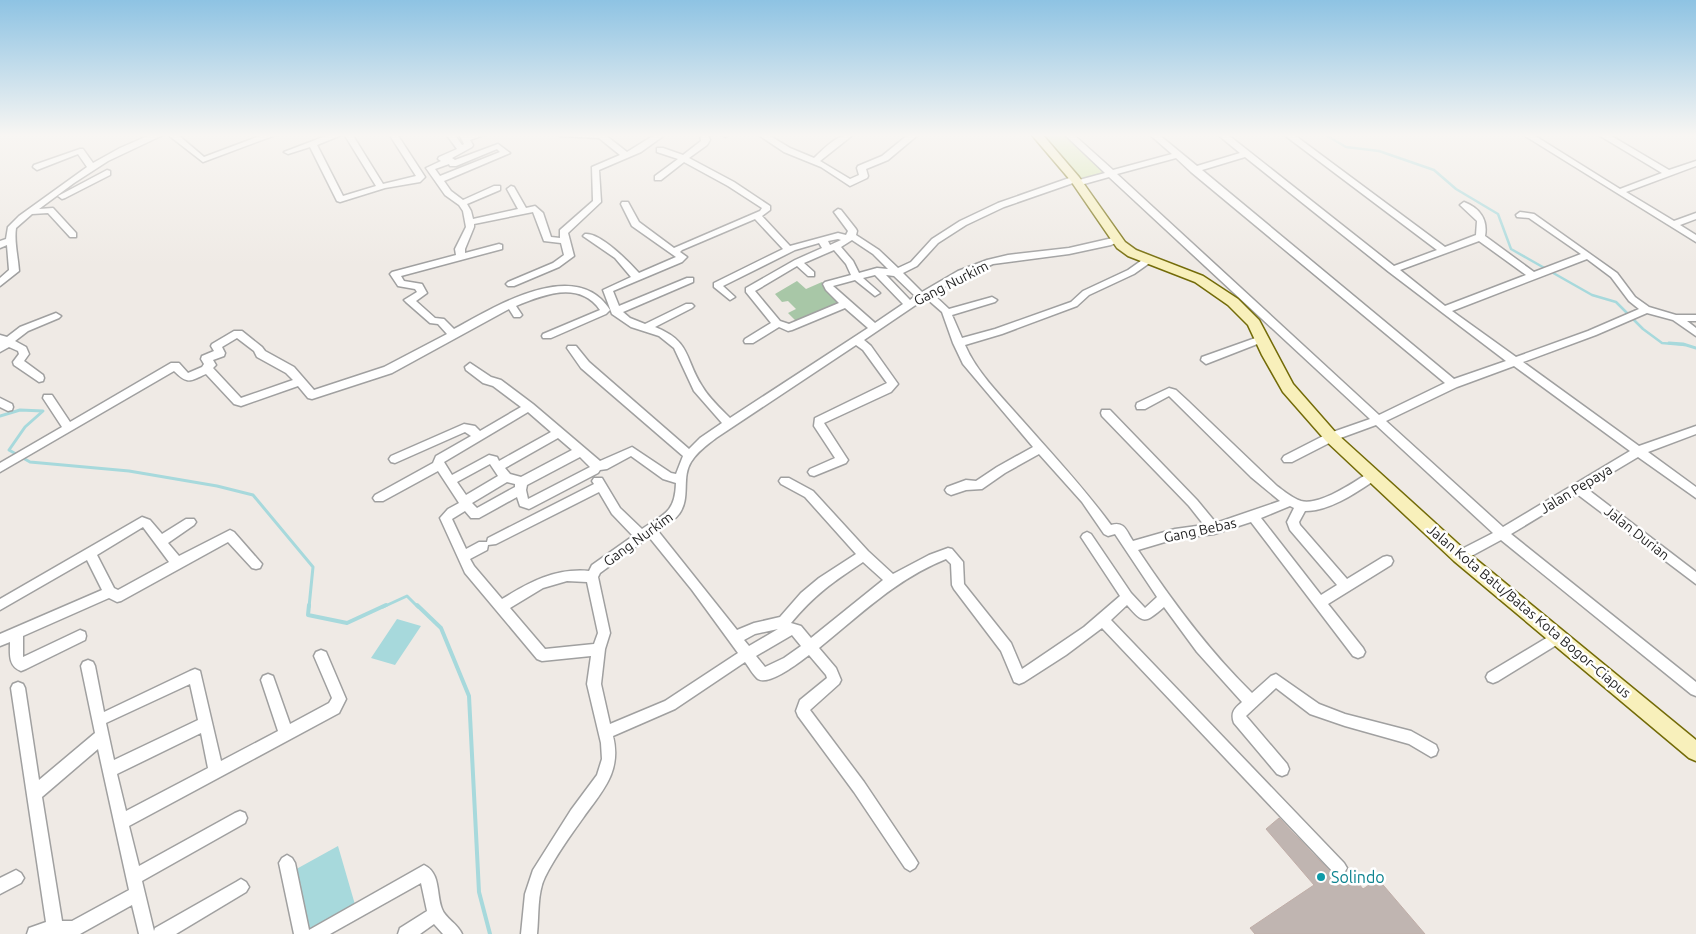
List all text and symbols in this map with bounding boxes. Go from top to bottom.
street label: Gang Nurkim [911,257,991,309]
street label: Jalan Pepaya [1537,461,1615,517]
street label: Jalan Durian [1601,503,1673,563]
street label: Gang Nurkim [600,509,676,569]
street label: Gang Bebas [1162,515,1238,545]
street label: Jalan Kota Batu/Batas Kota Bogor–Ciapus [1424,521,1634,701]
place label: Solindo [1331,868,1385,886]
marker: Solindo [1315,871,1327,883]

